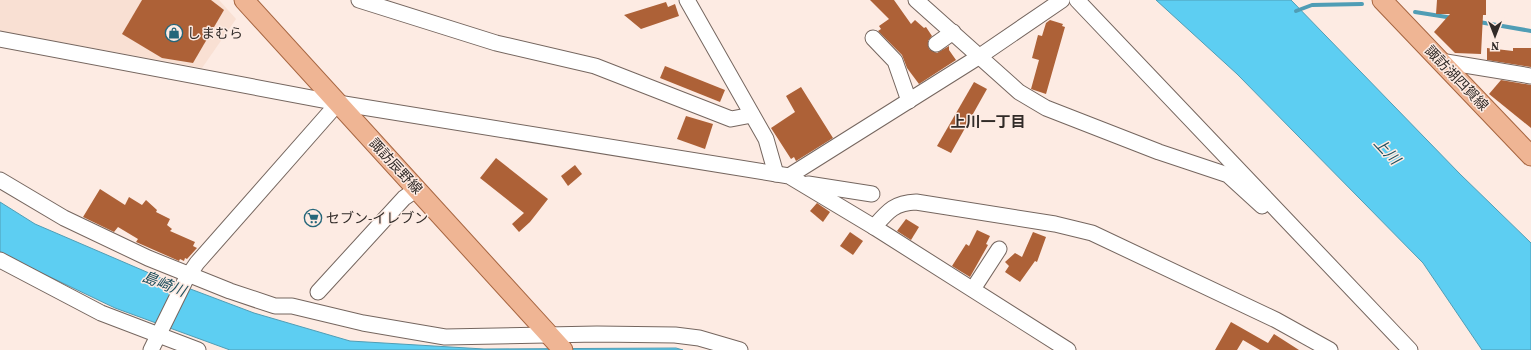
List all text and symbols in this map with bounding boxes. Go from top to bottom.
north arrow [1475,16,1515,56]
shop icon: しまむら [164,23,184,43]
place label: しまむら [187,23,243,43]
text: N [1491,38,1499,53]
street label: 諏訪湖四賀線 [1421,41,1493,115]
district label: 上川一丁目 [950,111,1026,132]
water label: 上川 [1369,133,1407,170]
street label: 諏訪辰野線 [365,134,427,198]
supermarket icon: セブン-イレブン [303,208,323,228]
place label: セブン-イレブン [326,208,428,228]
water label: 島崎川 [139,266,191,302]

